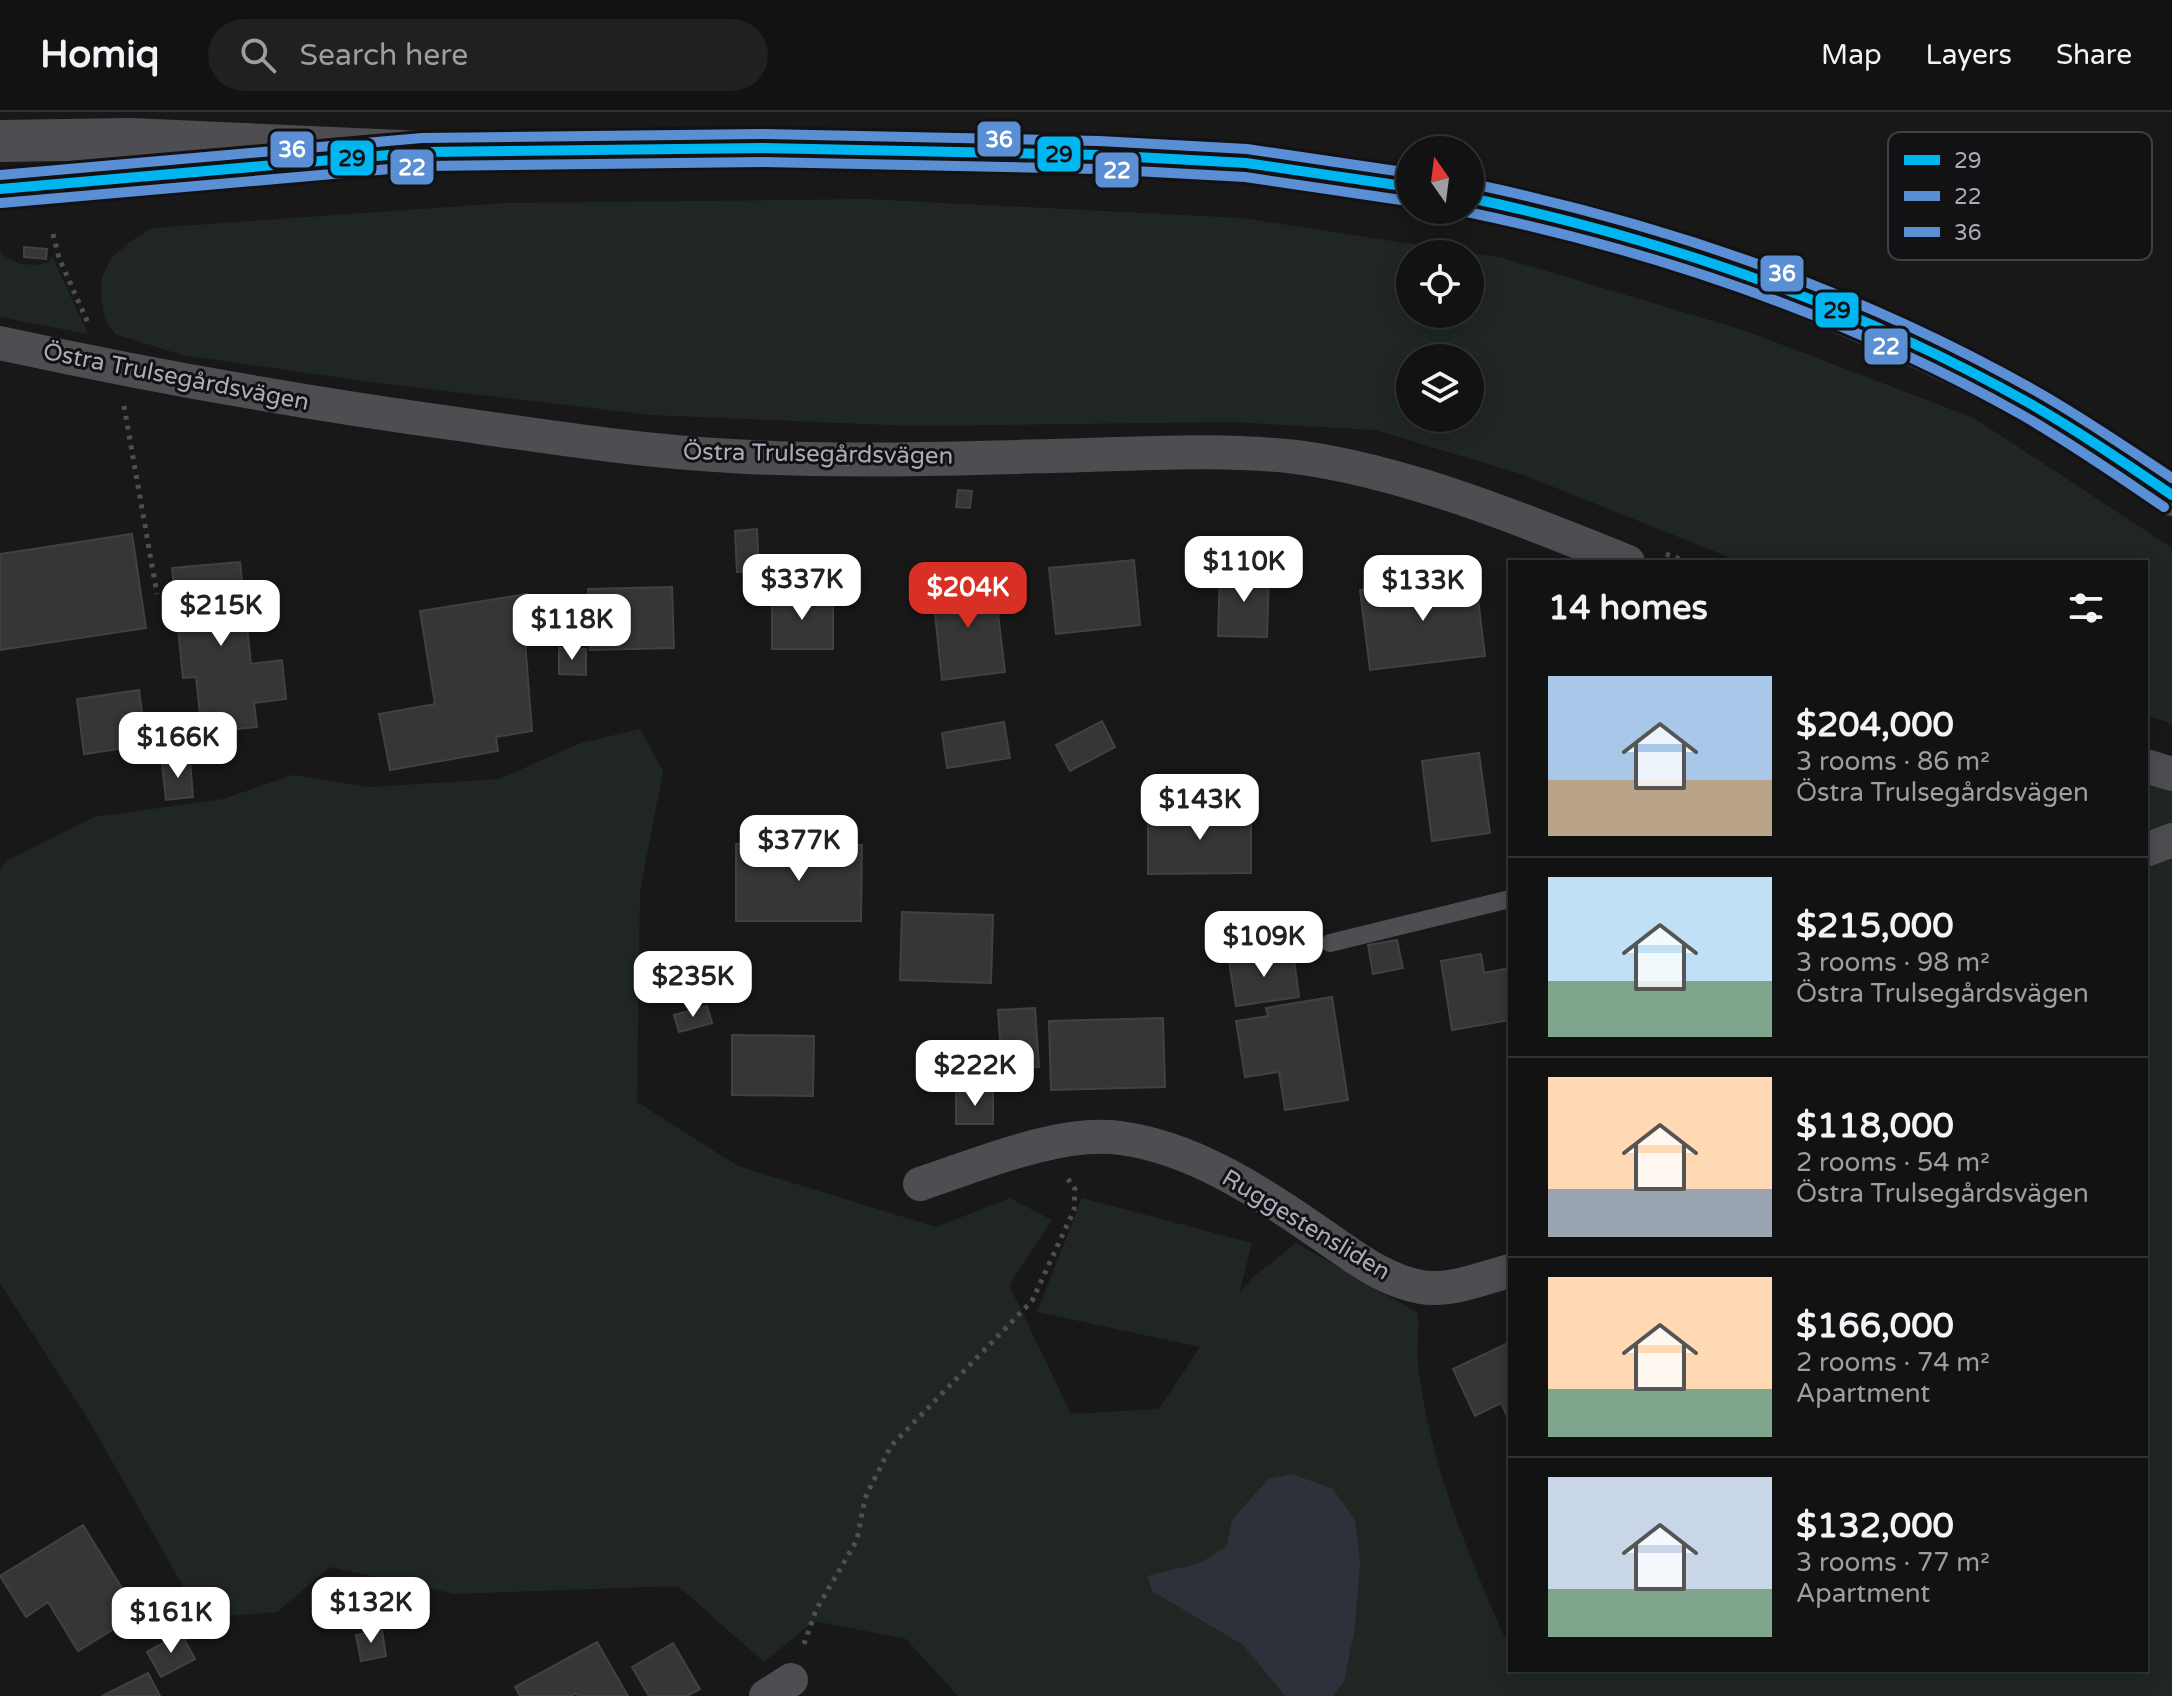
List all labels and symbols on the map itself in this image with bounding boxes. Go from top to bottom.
line badge: 36 [976,120,1022,158]
text: 36 [985,127,1013,153]
line badge: 36 [269,130,315,169]
legend [1888,132,2152,260]
line badge: 29 [1036,135,1082,173]
north arrow [1396,136,1484,224]
text: 36 [278,137,306,163]
line badge: 29 [329,139,375,177]
text: 29 [1045,142,1073,168]
text: 29 [338,146,366,172]
line badge: 22 [389,148,435,186]
text: 29 [1954,148,1982,174]
line badge: 22 [1094,151,1140,189]
text: 22 [398,155,426,181]
text: 22 [1103,158,1131,184]
text: 22 [1954,184,1982,210]
text: 36 [1954,220,1982,246]
line badge: 36 [1759,254,1805,293]
text: 36 [1768,261,1796,287]
line badge: 29 [1814,291,1860,329]
text: 29 [1823,298,1851,324]
line badge: 22 [1863,327,1909,366]
text: 22 [1872,334,1900,360]
street label: Östra Trulsegårdsvägen [41,337,311,417]
street label: Östra Trulsegårdsvägen [683,437,953,471]
pin: $110K [1188,536,1300,604]
pin: $337K [746,554,858,622]
pin: $133K [1367,555,1479,623]
pin: $204K [912,562,1024,630]
pin: $215K [165,580,277,648]
pin: $118K [516,594,628,662]
pin: $166K [122,712,234,780]
pin: $143K [1144,774,1256,842]
pin: $377K [743,815,855,883]
pin: $109K [1208,911,1320,979]
pin: $235K [637,951,749,1019]
pin: $222K [919,1040,1031,1108]
street label: Ruggestensliden [1217,1163,1395,1287]
pin: $132K [315,1577,427,1645]
pin: $161K [115,1587,227,1655]

